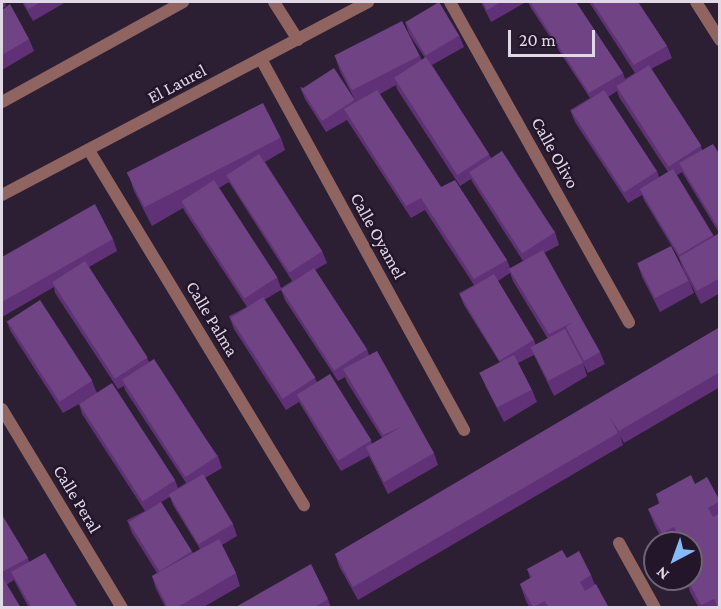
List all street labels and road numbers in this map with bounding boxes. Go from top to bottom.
street label: El Laurel [144,60,210,108]
street label: Calle Olivo [527,114,583,192]
street label: Calle Oyamel [345,189,411,283]
street label: Calle Palma [181,277,243,361]
street label: Calle Peral [48,461,106,537]

